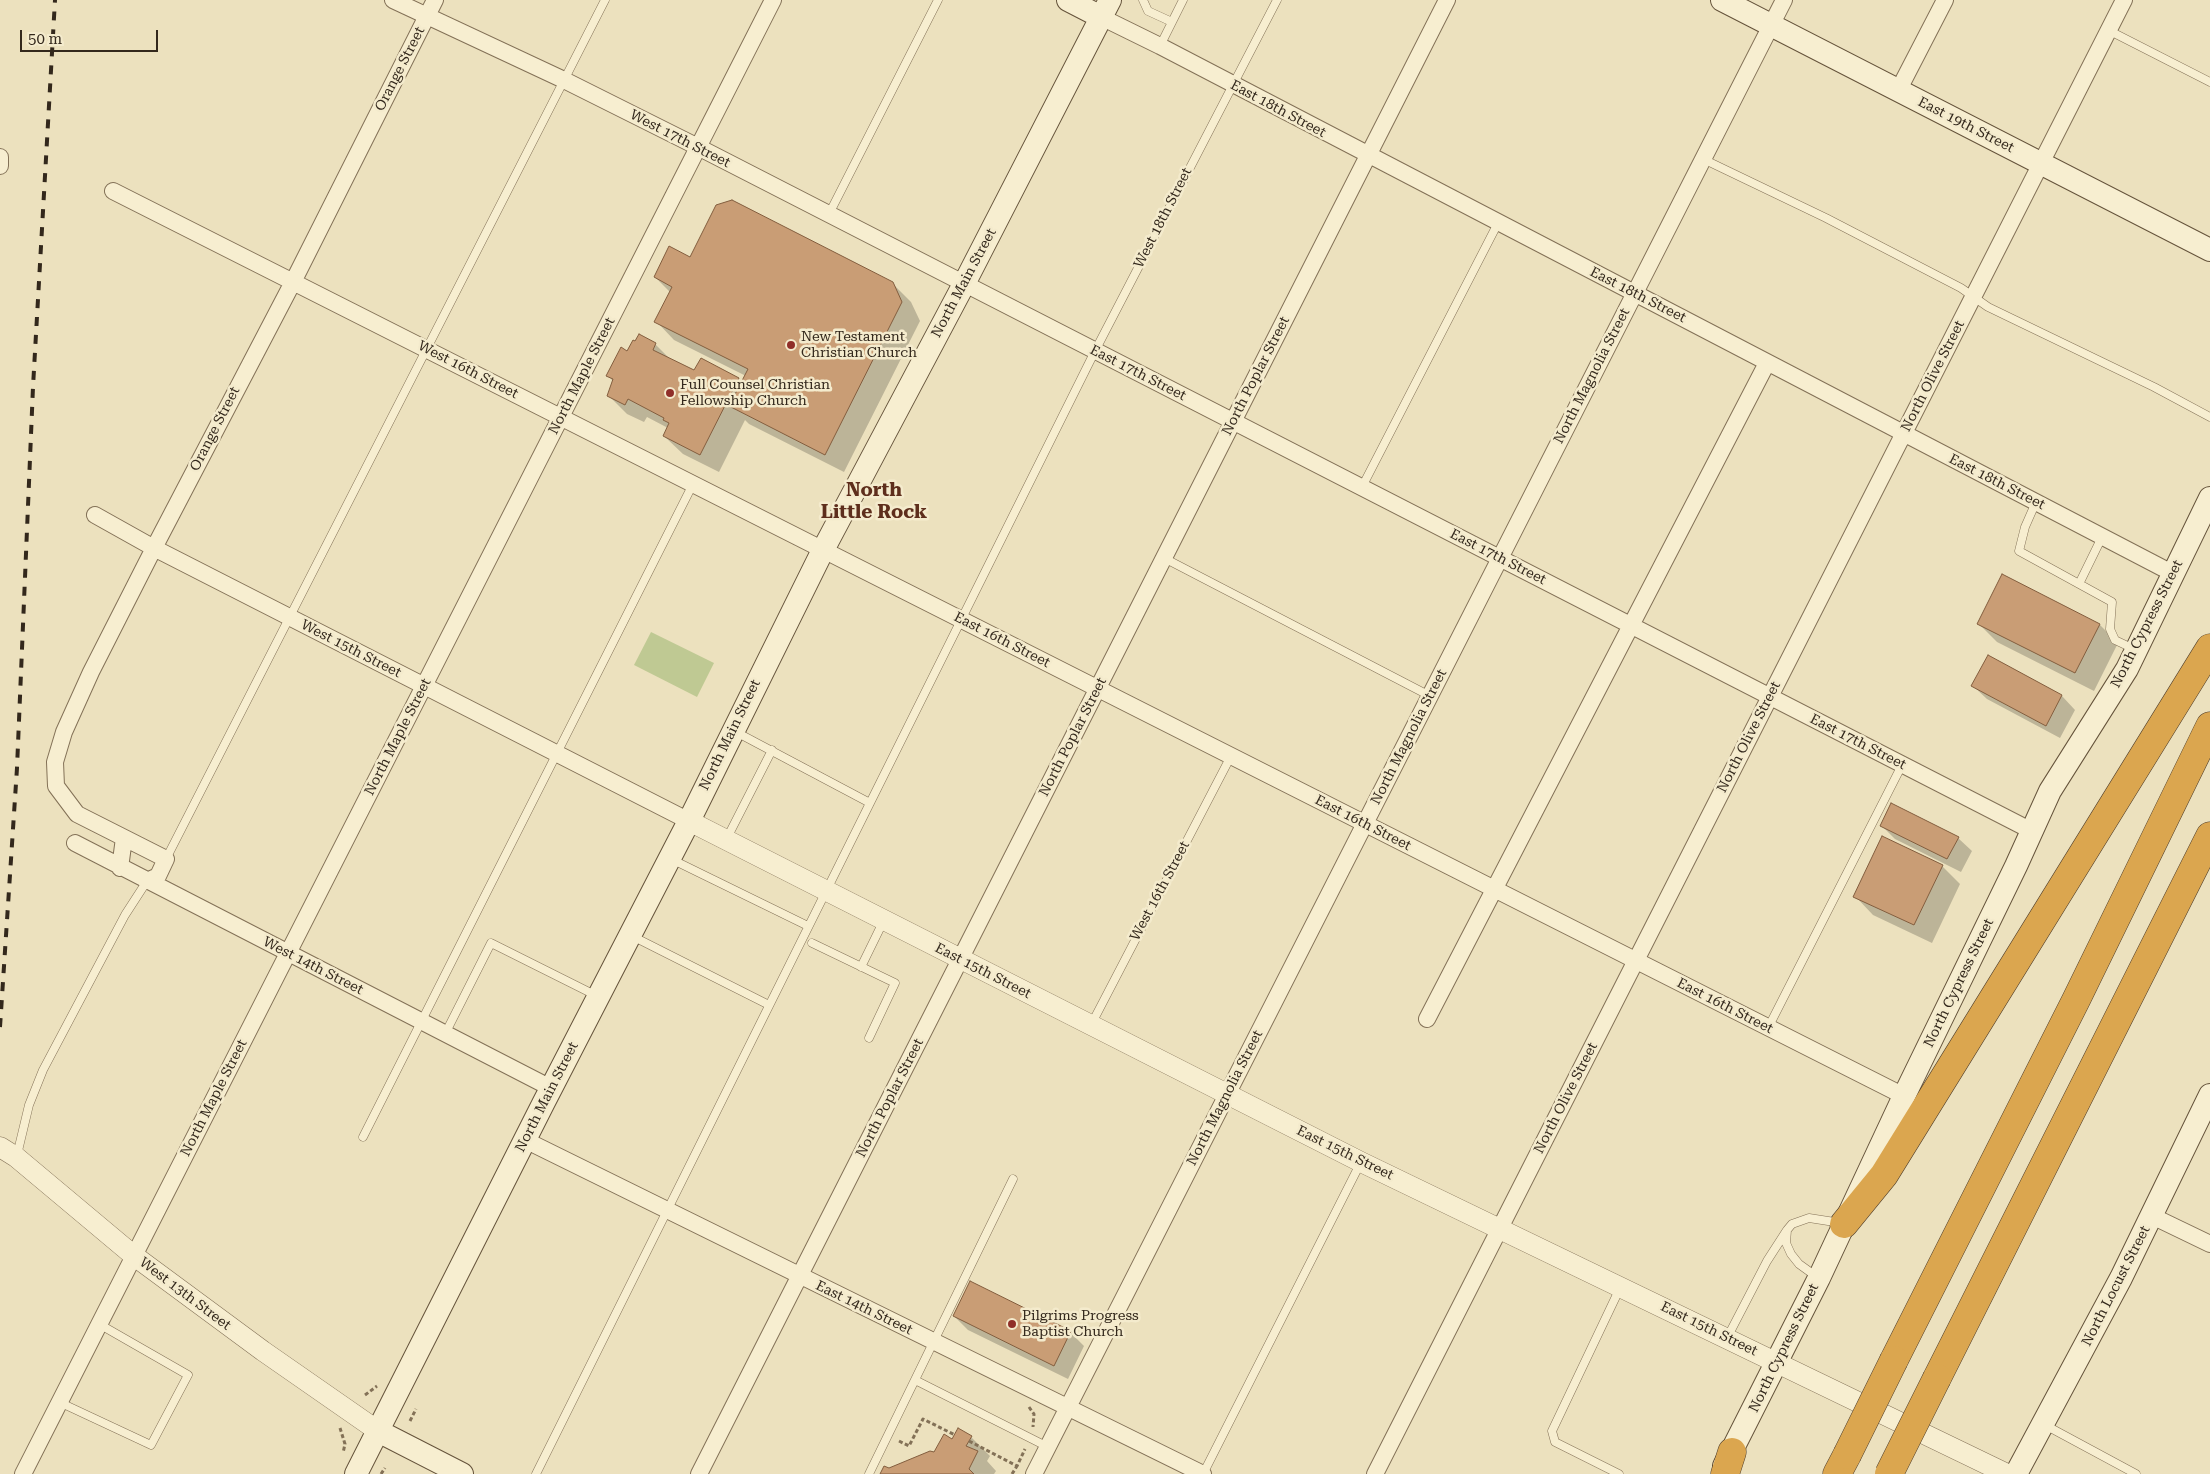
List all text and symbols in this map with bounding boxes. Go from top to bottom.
scale bar [22,20,160,52]
street label: Orange Street [372,24,428,114]
text: 50 m [28,30,62,48]
street label: East 18th Street [1227,77,1329,141]
street label: East 19th Street [1915,94,2017,156]
street label: West 17th Street [627,106,733,172]
street label: West 18th Street [1130,165,1196,271]
street label: North Main Street [928,225,1000,341]
street label: East 18th Street [1587,264,1689,326]
street label: North Magnolia Street [1550,305,1634,447]
street label: North Poplar Street [1219,314,1293,438]
street label: North Maple Street [545,315,619,437]
street label: North Olive Street [1898,318,1968,434]
place label: New Testament Christian Church [801,329,917,362]
street label: West 16th Street [415,337,521,403]
marker: New Testament Christian Church [785,339,797,351]
street label: East 17th Street [1087,342,1189,404]
place label: Full Counsel Christian Fellowship Church [680,377,830,410]
street label: Orange Street [187,384,243,474]
marker: Full Counsel Christian Fellowship Church [664,387,676,399]
street label: East 18th Street [1946,451,2048,513]
district label: North Little Rock [821,479,927,523]
street label: East 17th Street [1447,526,1549,588]
street label: North Cypress Street [2107,557,2187,691]
street label: East 16th Street [951,609,1053,671]
street label: West 15th Street [298,616,404,682]
street label: North Magnolia Street [1367,666,1451,808]
street label: North Poplar Street [1036,675,1110,799]
street label: North Maple Street [361,676,435,798]
street label: North Main Street [696,677,764,793]
street label: North Olive Street [1714,679,1784,795]
street label: East 17th Street [1807,711,1909,773]
street label: East 16th Street [1312,792,1414,854]
street label: West 16th Street [1127,838,1193,944]
street label: North Cypress Street [1920,916,1998,1050]
street label: West 14th Street [260,933,366,999]
street label: East 15th Street [932,940,1034,1002]
street label: East 16th Street [1674,975,1776,1037]
street label: North Magnolia Street [1183,1027,1267,1169]
street label: North Poplar Street [853,1036,927,1160]
street label: North Maple Street [177,1037,251,1159]
street label: North Main Street [512,1039,582,1155]
street label: North Olive Street [1531,1040,1601,1156]
street label: East 15th Street [1294,1122,1396,1184]
street label: North Locust Street [2078,1223,2154,1349]
street label: West 13th Street [136,1254,234,1334]
street label: East 14th Street [813,1277,915,1339]
street label: North Cypress Street [1745,1281,1823,1415]
street label: East 15th Street [1658,1298,1760,1360]
place label: Pilgrims Progress Baptist Church [1022,1308,1139,1340]
marker: Pilgrims Progress Baptist Church [1006,1318,1018,1330]

